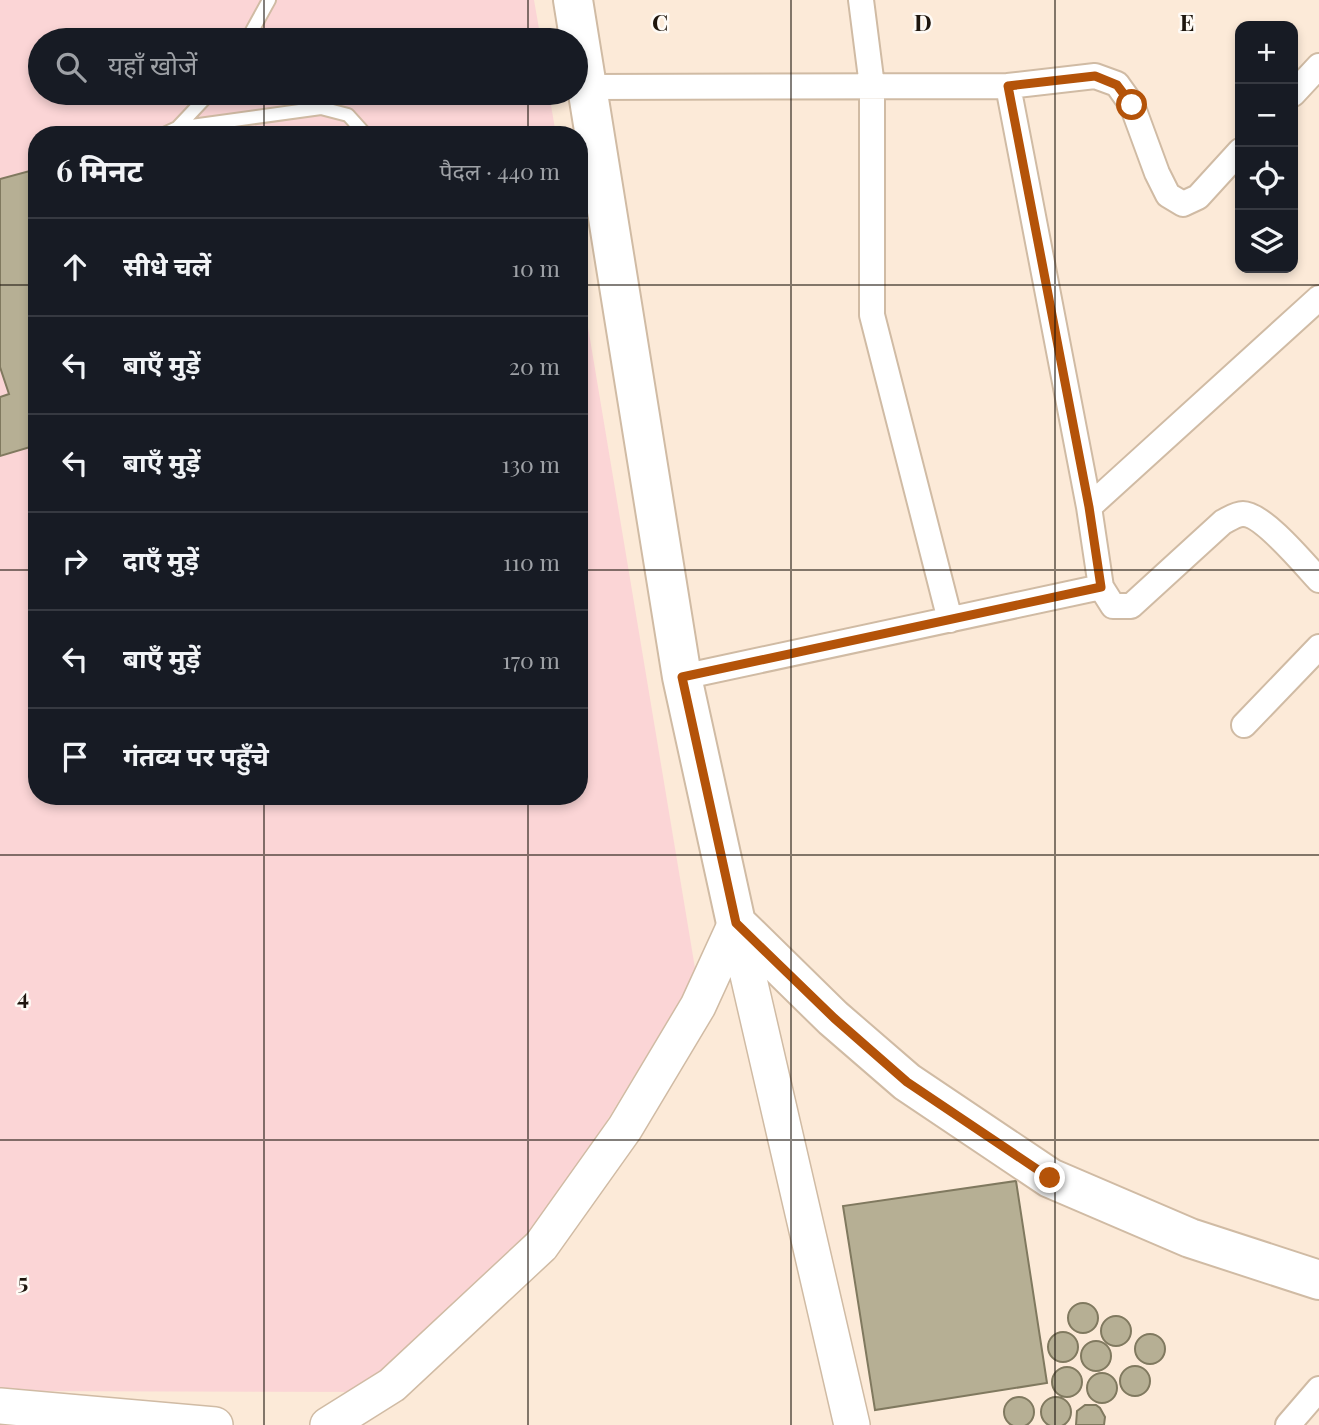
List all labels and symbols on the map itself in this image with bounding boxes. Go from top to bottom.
text: C [652,6,668,37]
text: D [914,6,932,37]
text: E [1180,6,1194,37]
route start [1116,89,1147,120]
text: 4 [17,980,29,1011]
route end [1034,1162,1065,1193]
text: 5 [18,1265,28,1296]

